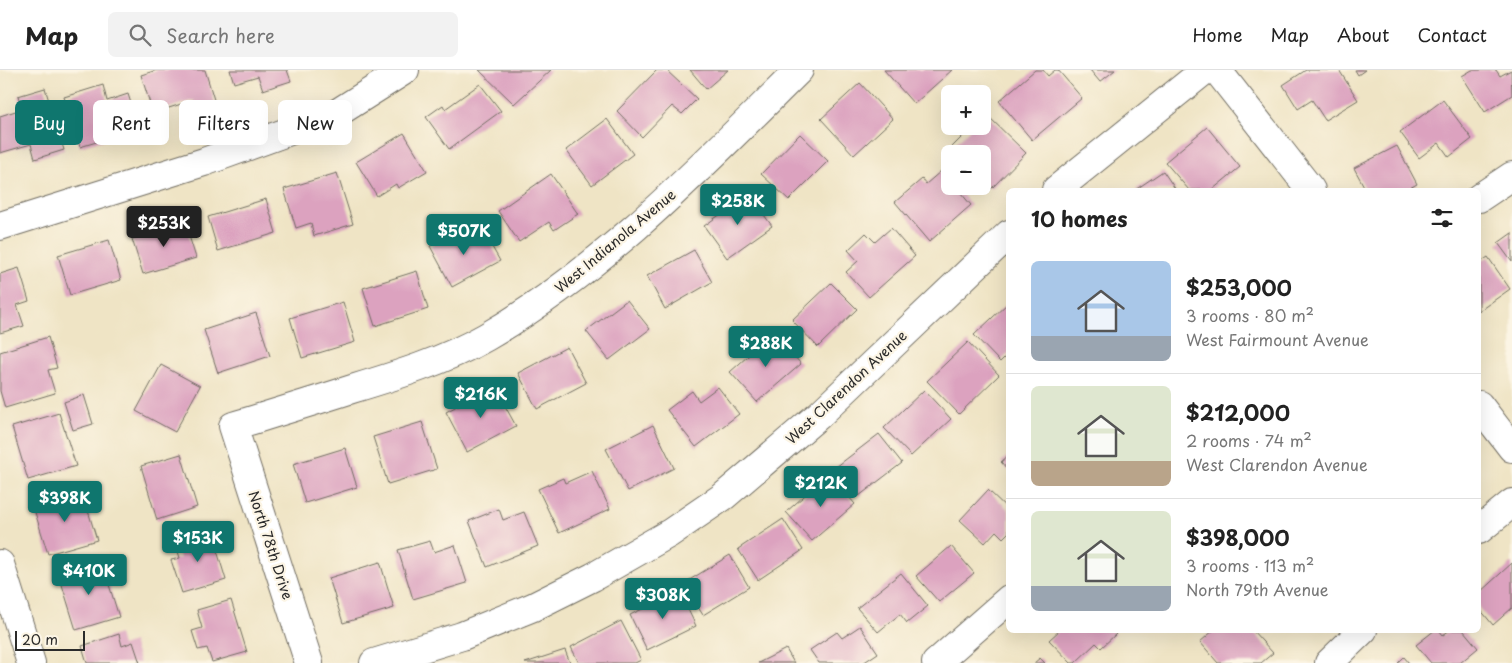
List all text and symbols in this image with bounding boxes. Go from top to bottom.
search box [108,12,458,57]
text: Map [25,17,78,53]
icon: search [126,21,154,49]
text: Search here [166,21,275,49]
text: Home [1192,21,1242,48]
text: Map [1270,21,1309,48]
text: About [1337,21,1389,48]
text: Contact [1417,21,1487,48]
map controls [941,85,991,195]
button: + [941,85,991,135]
chip: Buy [15,100,83,145]
chip: Rent [93,100,169,145]
chip: Filters [179,100,268,145]
chip: New [278,100,352,145]
button: − [941,145,991,195]
street label: West Indianola Avenue [550,184,680,298]
pin: $258K [703,184,773,226]
text: $258K [711,188,765,212]
text: 10 homes [1031,202,1128,234]
icon: filters [1428,204,1456,232]
pin: $253K [129,206,199,248]
text: $253K [138,210,190,234]
pin: $507K [429,214,499,256]
text: $507K [437,218,491,242]
text: $253,000 [1186,271,1292,303]
icon: home [1071,281,1131,341]
text: 3 rooms · 80 m² [1186,303,1314,327]
street label: West Clarendon Avenue [781,325,912,449]
pin: $288K [731,326,801,368]
text: West Fairmount Avenue [1186,327,1369,351]
text: $288K [740,330,792,354]
pin: $216K [446,376,516,419]
text: $216K [455,381,507,405]
text: $212,000 [1186,396,1290,428]
icon: home [1071,406,1131,466]
text: 2 rooms · 74 m² [1186,428,1312,452]
text: West Clarendon Avenue [1186,452,1368,476]
pin: $212K [786,466,856,508]
text: $212K [795,470,847,494]
pin: $398K [30,480,100,523]
text: $398K [39,485,91,509]
street label: North 78th Drive [244,488,298,602]
pin: $153K [163,520,233,563]
text: $398,000 [1186,521,1290,553]
text: $153K [173,525,223,549]
icon: home [1071,531,1131,591]
text: 3 rooms · 113 m² [1186,553,1314,577]
pin: $410K [54,554,124,596]
text: $410K [63,558,115,582]
text: North 79th Avenue [1186,577,1329,601]
pin: $308K [628,578,698,620]
text: $308K [636,582,690,606]
scale bar [15,628,85,651]
text: 20 m [22,629,58,650]

